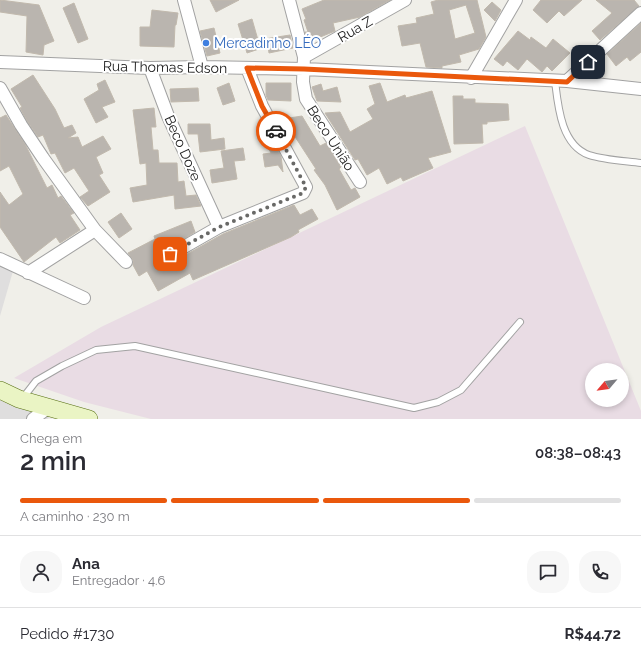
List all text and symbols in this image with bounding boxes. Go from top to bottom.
street label: Rua Z [335,13,375,45]
place label: Mercadinho LÉO [214,34,321,51]
marker: Mercadinho LÉO [201,38,211,48]
pin [571,45,605,79]
icon: home [577,51,599,73]
street label: Rua Thomas Edson [103,58,227,76]
street label: Beco União [304,102,358,174]
courier [256,111,296,151]
street label: Beco Doze [161,113,205,183]
icon: car [265,120,287,142]
pin [153,237,187,271]
icon: bag [159,243,181,265]
north arrow [585,363,629,407]
map controls [585,363,629,407]
text: Chega em [20,431,82,446]
text: 08:38–08:43 [535,444,621,462]
text: 2 min [20,446,87,476]
text: A caminho · 230 m [20,509,130,524]
button: person [20,551,62,593]
button: chat [527,551,569,593]
button: phone [579,551,621,593]
text: Ana [72,555,100,573]
text: Entregador · 4.6 [72,573,165,588]
text: Pedido #1730 [20,625,114,643]
text: R$44.72 [564,625,621,643]

